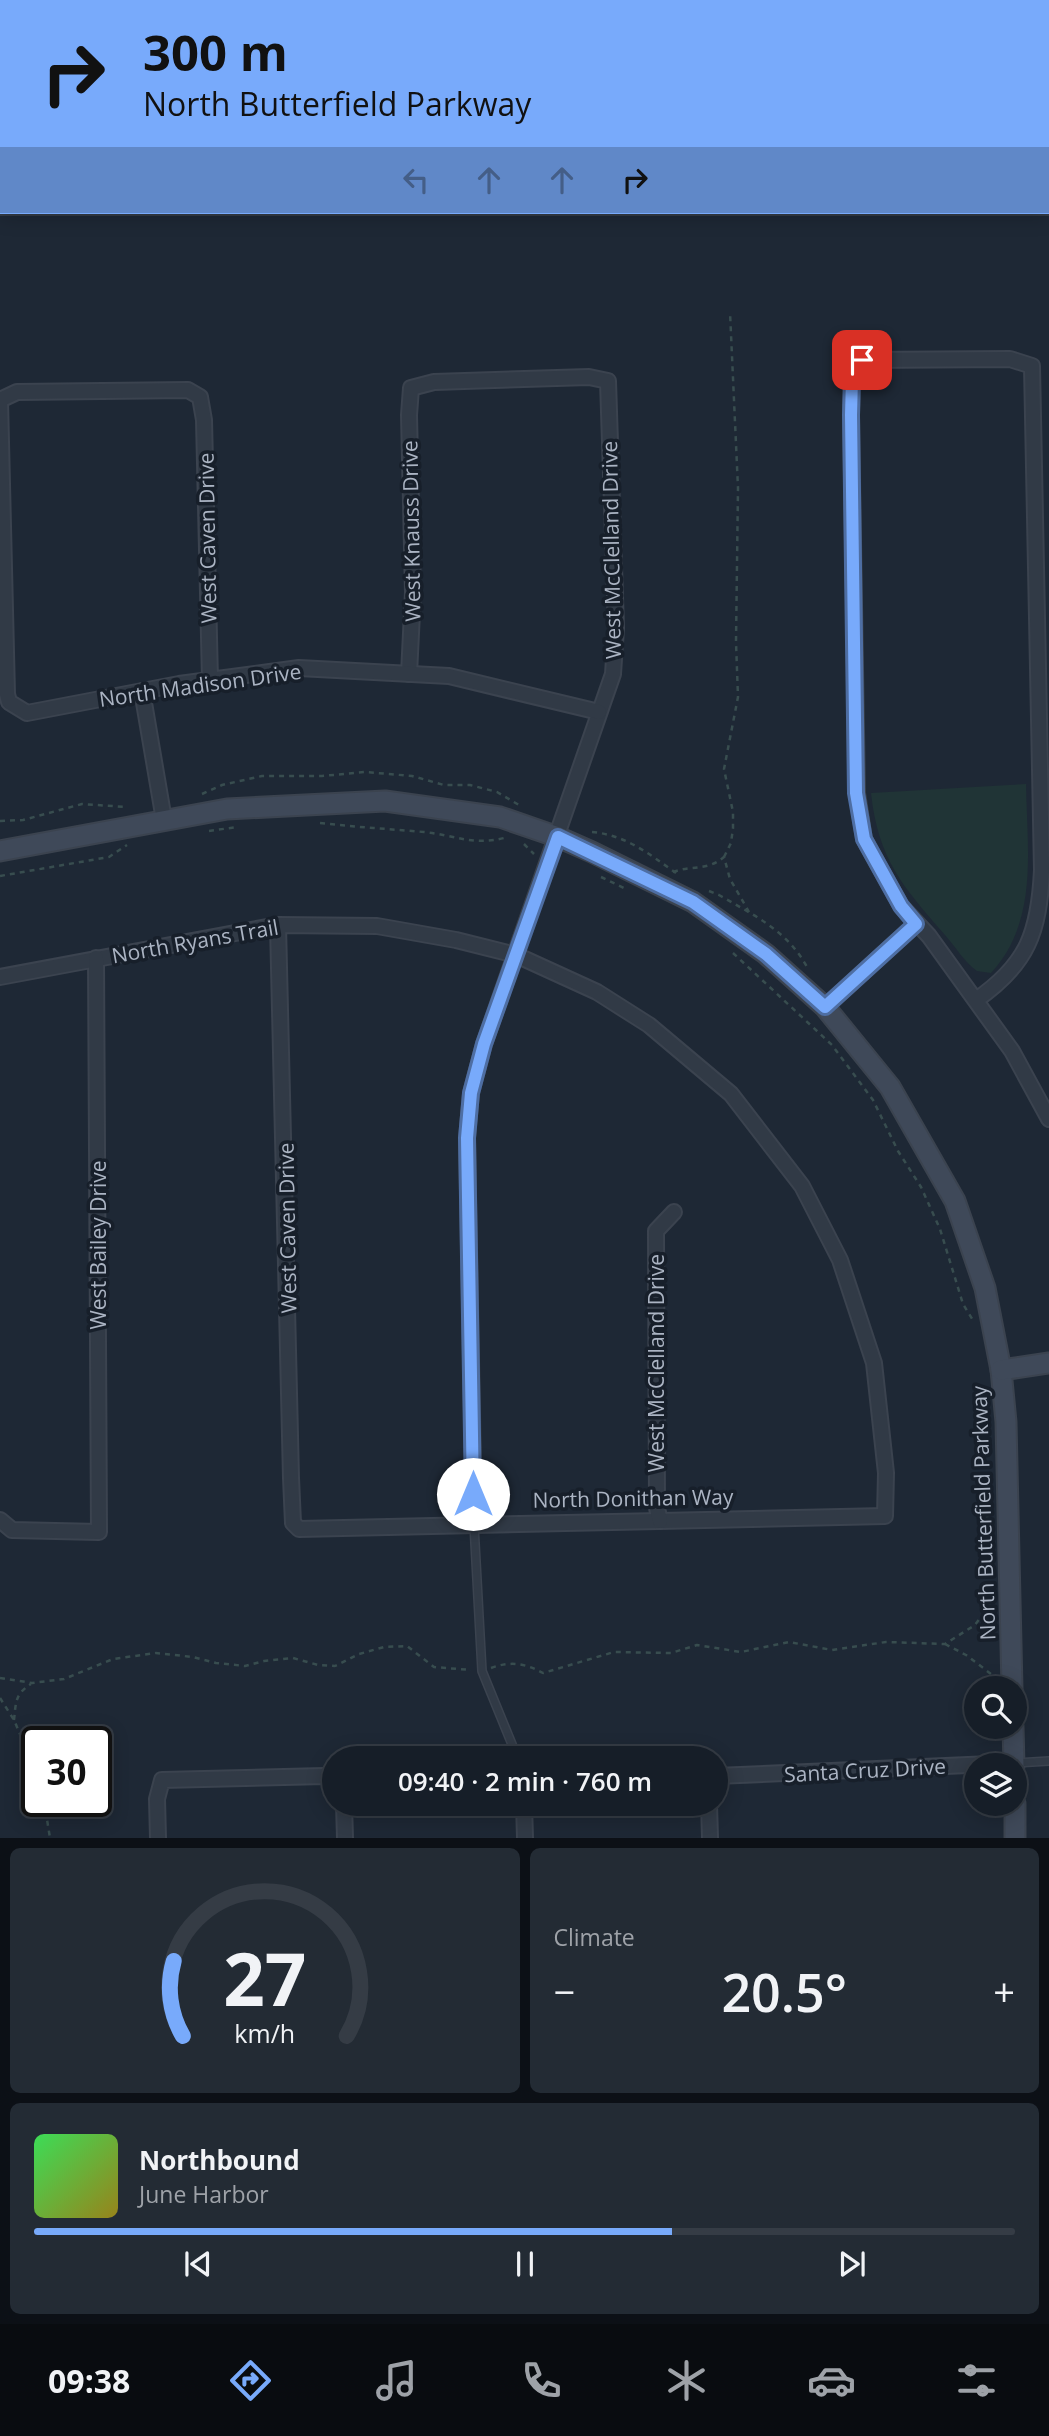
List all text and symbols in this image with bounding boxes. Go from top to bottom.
text: 300 m [143,19,288,85]
icon: right [28,28,119,119]
text: North Butterfield Parkway [143,82,531,125]
icon: left [397,161,435,199]
icon: ahead [470,161,508,199]
icon: ahead [543,161,581,199]
icon: right [616,161,654,199]
pin [832,330,892,390]
icon: arrive [843,341,881,379]
street label: West Knauss Drive [395,440,427,622]
street label: West McClelland Drive [595,441,627,659]
street label: West Caven Drive [192,452,222,624]
street label: North Madison Drive [97,657,303,713]
street label: North Ryans Trail [109,913,281,969]
street label: West Caven Drive [272,1142,302,1314]
street label: West Bailey Drive [84,1160,112,1330]
street label: West McClelland Drive [642,1254,670,1472]
street label: North Butterfield Parkway [965,1385,1001,1641]
position arrow [436,1457,510,1531]
street label: North Donithan Way [532,1482,734,1514]
map controls [964,1676,1027,1816]
button: search [964,1676,1027,1739]
speed limit sign: 30 [21,1726,112,1817]
street label: Santa Cruz Drive [783,1752,947,1788]
button: layers [964,1753,1027,1816]
text: 09:40 · 2 min · 760 m [398,1763,652,1799]
text: Climate [554,1921,635,1953]
text: 27 [223,1929,306,2028]
text: 20.5° [721,1956,847,2027]
text: − [554,1965,575,2017]
text: + [993,1965,1015,2017]
text: km/h [234,2016,295,2050]
text: Northbound [139,2142,300,2178]
text: June Harbor [139,2178,269,2210]
icon: previous [179,2245,217,2283]
icon: pause [506,2245,544,2283]
icon: next [833,2245,871,2283]
icon: directions [226,2356,275,2405]
icon: music [372,2356,421,2405]
icon: phone [517,2356,566,2405]
icon: climate [662,2356,711,2405]
icon: car [807,2356,856,2405]
icon: filters [952,2356,1001,2405]
text: 09:38 [48,2359,130,2402]

